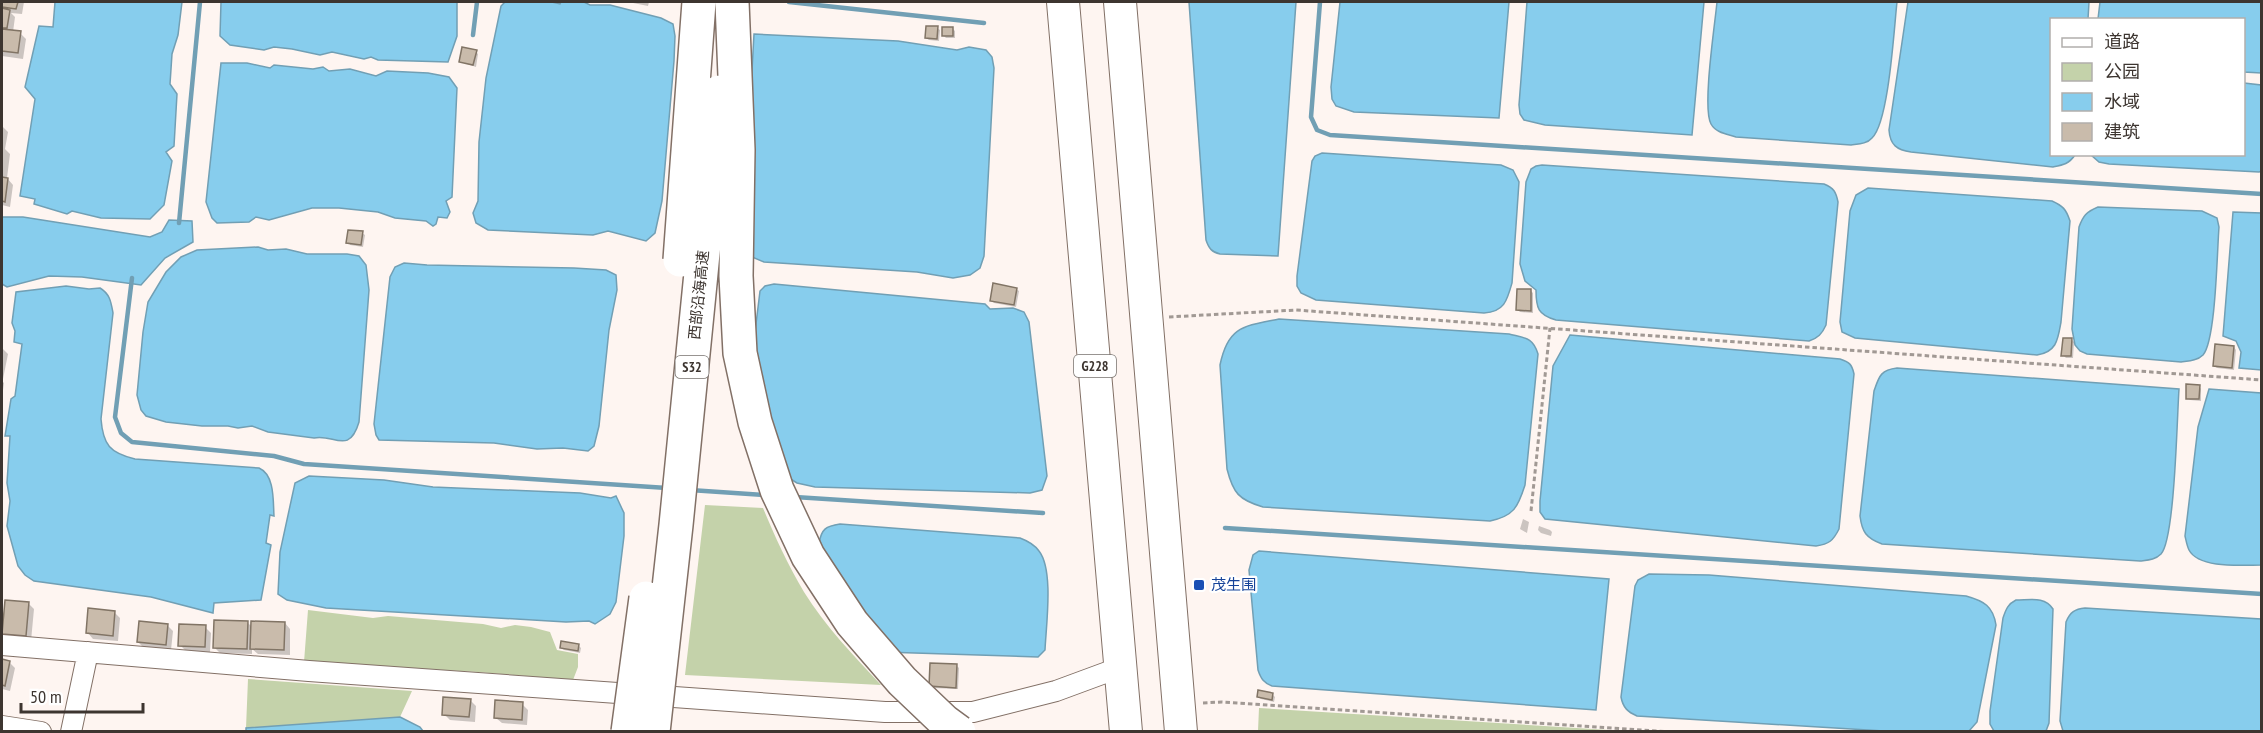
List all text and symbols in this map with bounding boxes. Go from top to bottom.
legend [2050,18,2245,156]
text: 道路 [2104,30,2140,53]
text: 公园 [2104,60,2140,83]
text: 水域 [2104,90,2140,113]
text: 建筑 [2104,120,2140,143]
street label: 西部沿海高速 [684,249,713,341]
road number: G228 [1074,355,1116,377]
road number: S32 [676,356,708,378]
place label: 茂生围 [1211,575,1256,594]
marker: 茂生围 [1192,578,1206,592]
scale bar [21,676,142,714]
text: 50 m [30,685,62,708]

